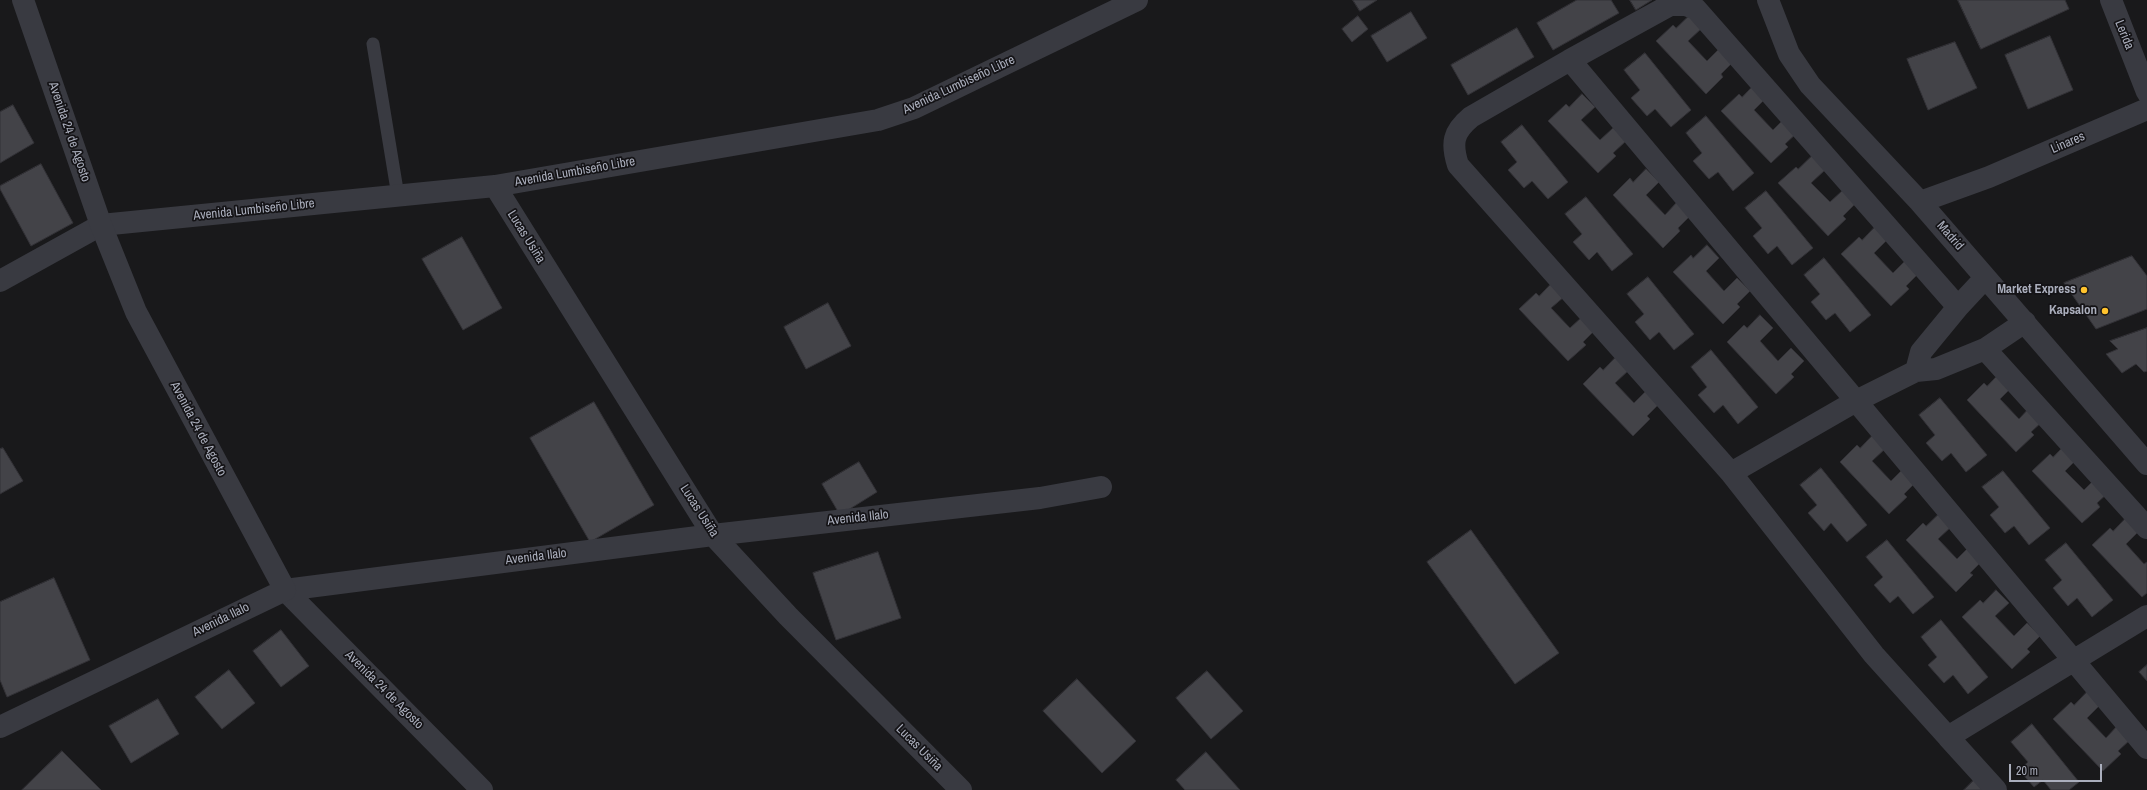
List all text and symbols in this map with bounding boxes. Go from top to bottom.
street label: Lerida [2111,18,2137,52]
street label: Avenida Lumbiseño Libre [900,52,1018,118]
street label: Avenida 24 de Agosto [45,80,93,184]
street label: Linares [2049,129,2087,157]
street label: Avenida Lumbiseño Libre [514,154,636,190]
street label: Avenida Lumbiseño Libre [193,196,315,224]
street label: Lucas Usiña [504,208,548,266]
street label: Madrid [1933,218,1967,254]
place label: Market Express [1997,282,2076,298]
marker: Market Express [2079,285,2089,295]
place label: Kapsalon [2049,303,2097,319]
marker: Kapsalon [2100,306,2110,316]
street label: Avenida 24 de Agosto [167,379,229,479]
street label: Lucas Usiña [676,482,722,540]
street label: Avenida Ilalo [827,507,889,529]
street label: Avenida Ilalo [505,546,567,568]
street label: Avenida Ilalo [190,600,252,640]
street label: Avenida 24 de Agosto [341,647,427,733]
street label: Lucas Usiña [893,722,945,774]
scale bar [2011,756,2104,782]
text: 20 m [2016,763,2038,779]

